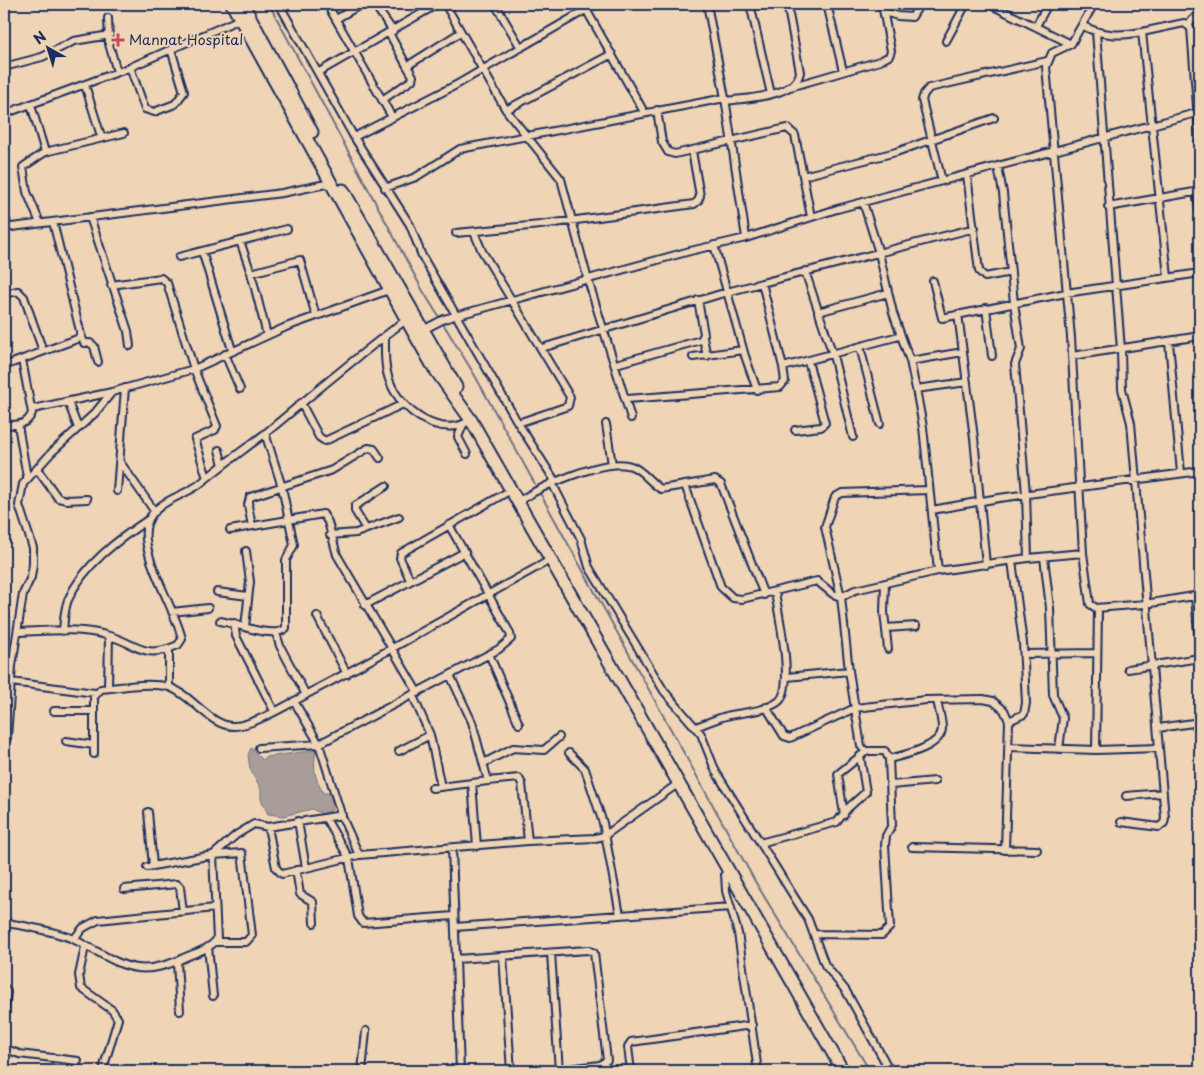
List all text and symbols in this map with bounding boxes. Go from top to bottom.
north arrow [22,22,72,72]
text: N [29,26,50,49]
place label: Mannat Hospital [129,29,243,50]
marker: Mannat Hospital [111,33,125,47]

